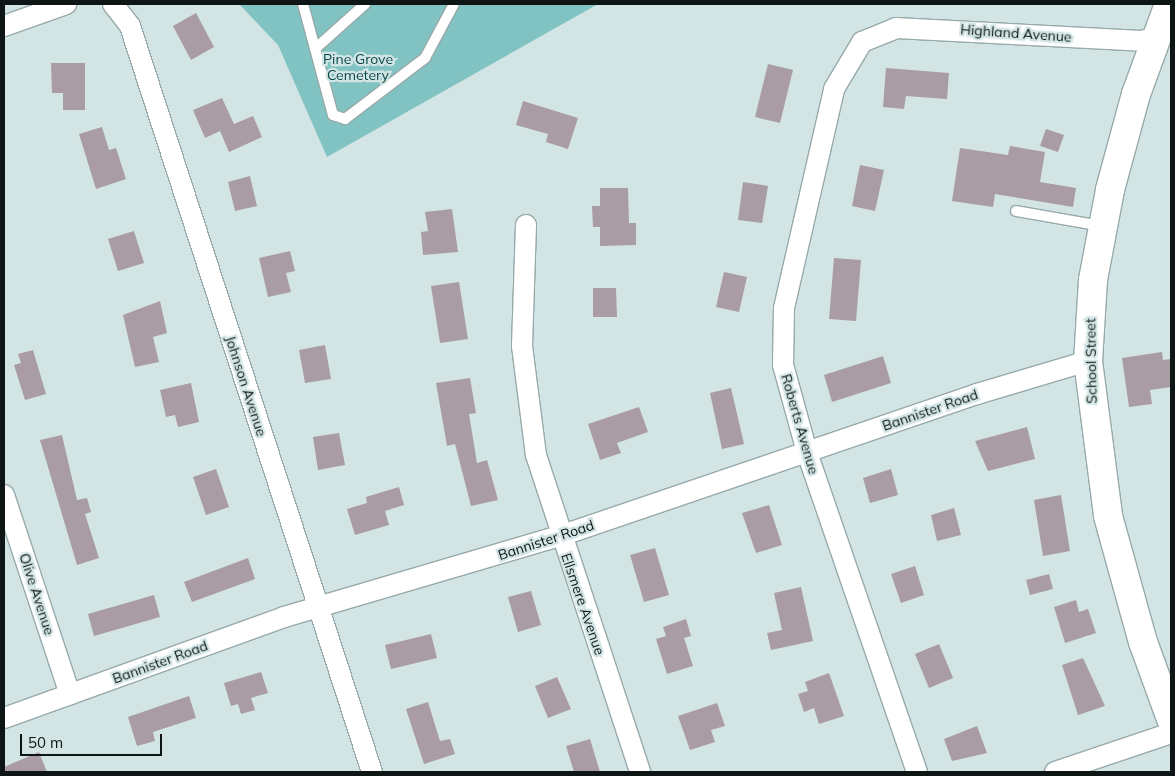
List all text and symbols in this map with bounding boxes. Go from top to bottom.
street label: Highland Avenue [960,21,1072,45]
park label: Pine Grove Cemetery [323,51,393,84]
street label: School Street [1082,318,1100,404]
street label: Johnson Avenue [222,334,270,438]
street label: Roberts Avenue [778,372,822,476]
street label: Bannister Road [880,386,980,434]
street label: Bannister Road [496,517,596,563]
street label: Olive Avenue [16,551,58,637]
street label: Ellsmere Avenue [558,551,608,657]
street label: Bannister Road [110,637,210,687]
scale bar [22,724,165,756]
text: 50 m [28,733,63,752]

